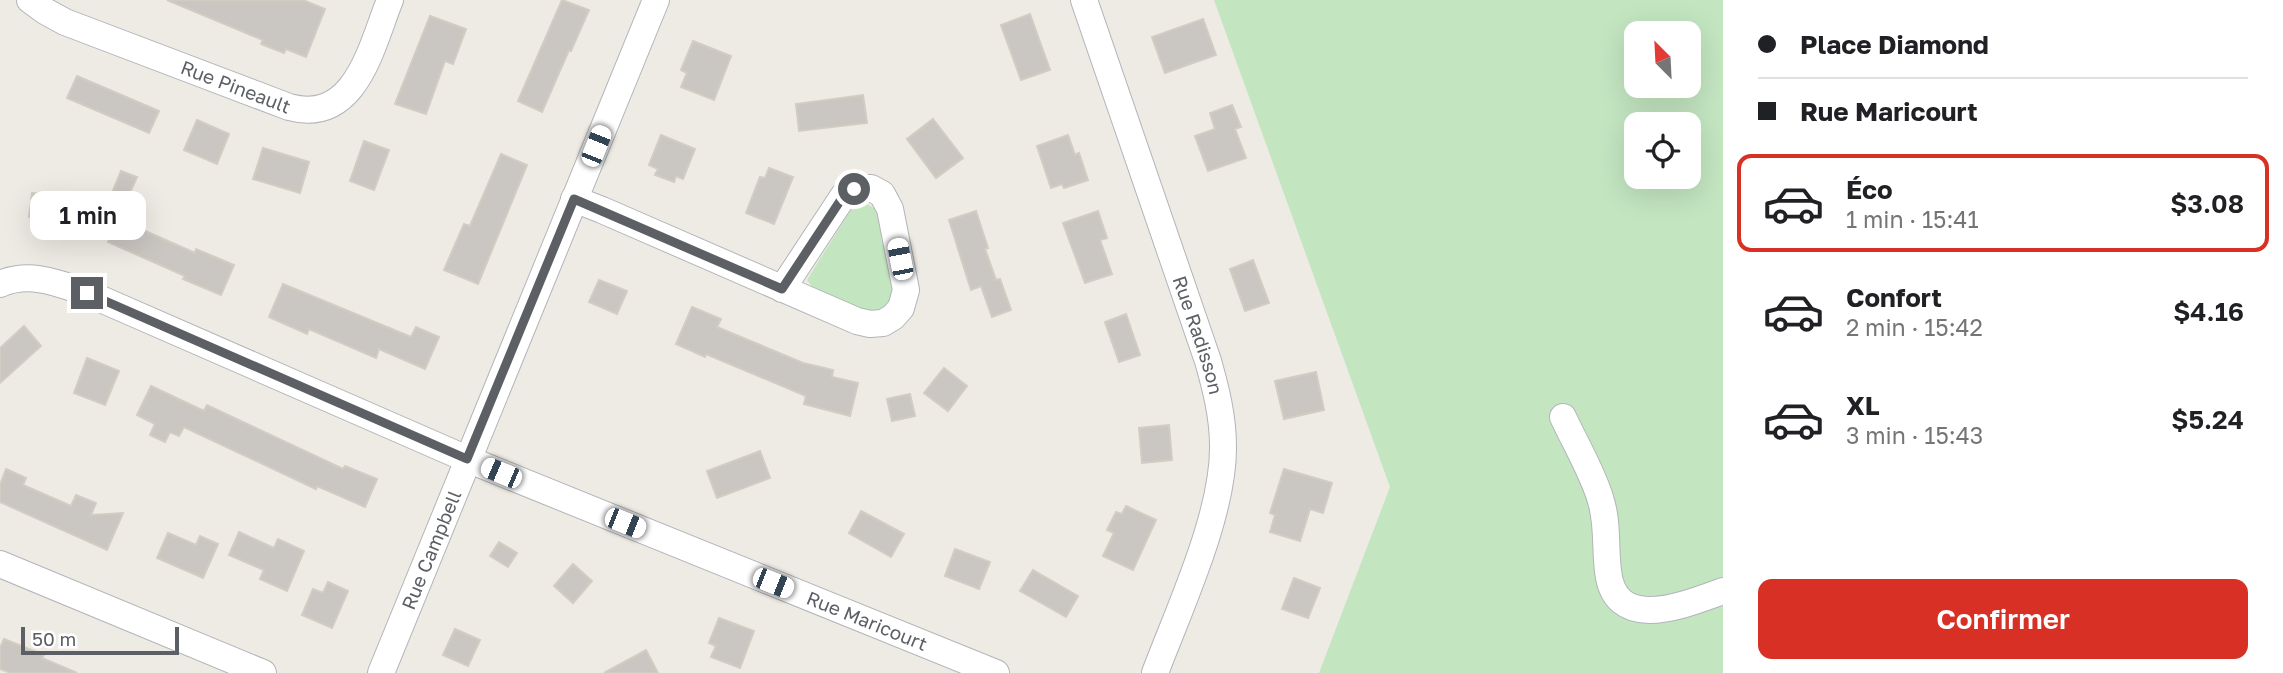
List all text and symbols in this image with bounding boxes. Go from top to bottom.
north arrow [1624,21,1701,98]
map controls [1624,21,1701,189]
text: Place Diamond [1800,29,1989,60]
street label: Rue Pineault [178,55,294,118]
text: Rue Maricourt [1800,96,1978,127]
button: locate [1624,112,1701,189]
car [579,123,614,169]
icon: car [1762,172,1825,235]
route start [838,173,870,205]
text: Éco [1846,174,1893,205]
text: $3.08 [2170,188,2244,219]
callout: 1 min [29,191,145,240]
text: 1 min [59,201,117,229]
text: 1 min · 15:41 [1846,205,1979,233]
car [886,236,915,282]
street label: Rue Radisson [1169,273,1228,396]
route end [71,277,103,309]
icon: car [1762,280,1825,343]
text: Confort [1846,282,1942,313]
text: $4.16 [2173,296,2244,327]
text: 2 min · 15:42 [1846,313,1983,341]
icon: car [1762,388,1825,451]
text: XL [1846,390,1880,421]
text: $5.24 [2171,404,2244,435]
text: 3 min · 15:43 [1846,421,1983,449]
car [478,455,525,491]
street label: Rue Campbell [396,487,465,613]
car [602,505,649,541]
car [750,565,797,601]
button: Confirmer [1758,579,2248,659]
street label: Rue Maricourt [803,586,931,655]
scale bar [21,624,178,656]
text: 50 m [32,627,76,650]

